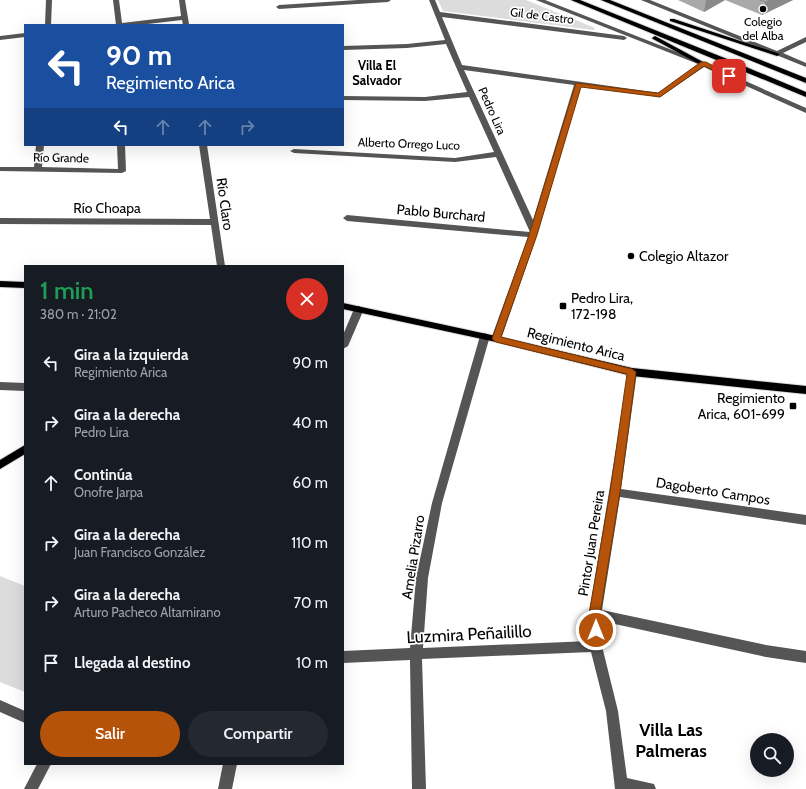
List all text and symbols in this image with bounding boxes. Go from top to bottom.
street label: Gil de Castro [509,4,575,27]
marker: Colegio del Alba [758,4,768,14]
place label: Colegio del Alba [743,14,784,43]
text: 90 m [106,38,172,72]
icon: left [40,40,92,92]
district label: Villa El Salvador [352,57,402,88]
pin [712,59,746,93]
icon: arrive [718,65,740,87]
text: Regimiento Arica [106,72,235,94]
street label: Pedro Lira [475,85,510,137]
icon: left [110,116,132,138]
icon: ahead [152,116,174,138]
icon: ahead [194,116,216,138]
icon: right [236,116,258,138]
street label: Alberto Orrego Luco [358,134,461,153]
street label: Río Grande [33,150,89,165]
street label: Río Claro [212,177,238,232]
street label: Río Choapa [73,199,141,217]
street label: Pablo Burchard [396,200,486,226]
place label: Colegio Altazor [639,247,729,265]
marker: Colegio Altazor [626,251,636,261]
text: 1 min [40,276,94,305]
button: close [286,278,328,320]
place label: Pedro Lira, 172-198 [571,289,633,323]
marker: Pedro Lira, 172-198 [558,301,568,311]
text: 380 m · 21:02 [40,306,117,322]
street label: Regimiento Arica [525,323,627,365]
text: Gira a la izquierda [74,346,188,364]
icon: left [40,352,62,374]
text: 90 m [292,354,328,372]
text: Regimiento Arica [74,364,167,380]
place label: Regimiento Arica, 601-699 [698,389,785,423]
marker: Regimiento Arica, 601-699 [788,401,798,411]
text: Gira a la derecha [74,406,180,424]
icon: right [40,412,62,434]
text: 40 m [292,414,328,432]
text: Pedro Lira [74,424,129,440]
text: Continúa [74,466,132,484]
icon: ahead [40,472,62,494]
street label: Dagoberto Campos [655,473,772,509]
text: 60 m [292,474,328,492]
text: Onofre Jarpa [74,484,143,500]
street label: Pintor Juan Pereira [574,488,608,597]
street label: Amelia Pizarro [397,513,429,600]
text: Gira a la derecha [74,526,180,544]
icon: right [40,532,62,554]
text: 110 m [291,534,328,552]
text: Juan Francisco González [74,544,205,560]
text: Gira a la derecha [74,586,180,604]
icon: right [40,592,62,614]
text: 70 m [294,594,328,612]
text: Arturo Pacheco Altamirano [74,604,221,620]
position arrow [575,609,617,651]
street label: Luzmira Peñailillo [406,621,532,647]
icon: arrive [40,652,62,674]
text: Llegada al destino [74,654,190,672]
text: 10 m [296,654,328,672]
button: Salir [40,711,180,757]
button: Compartir [188,711,328,757]
district label: Villa Las Palmeras [635,719,707,762]
map controls [750,733,794,777]
button: search [750,733,794,777]

